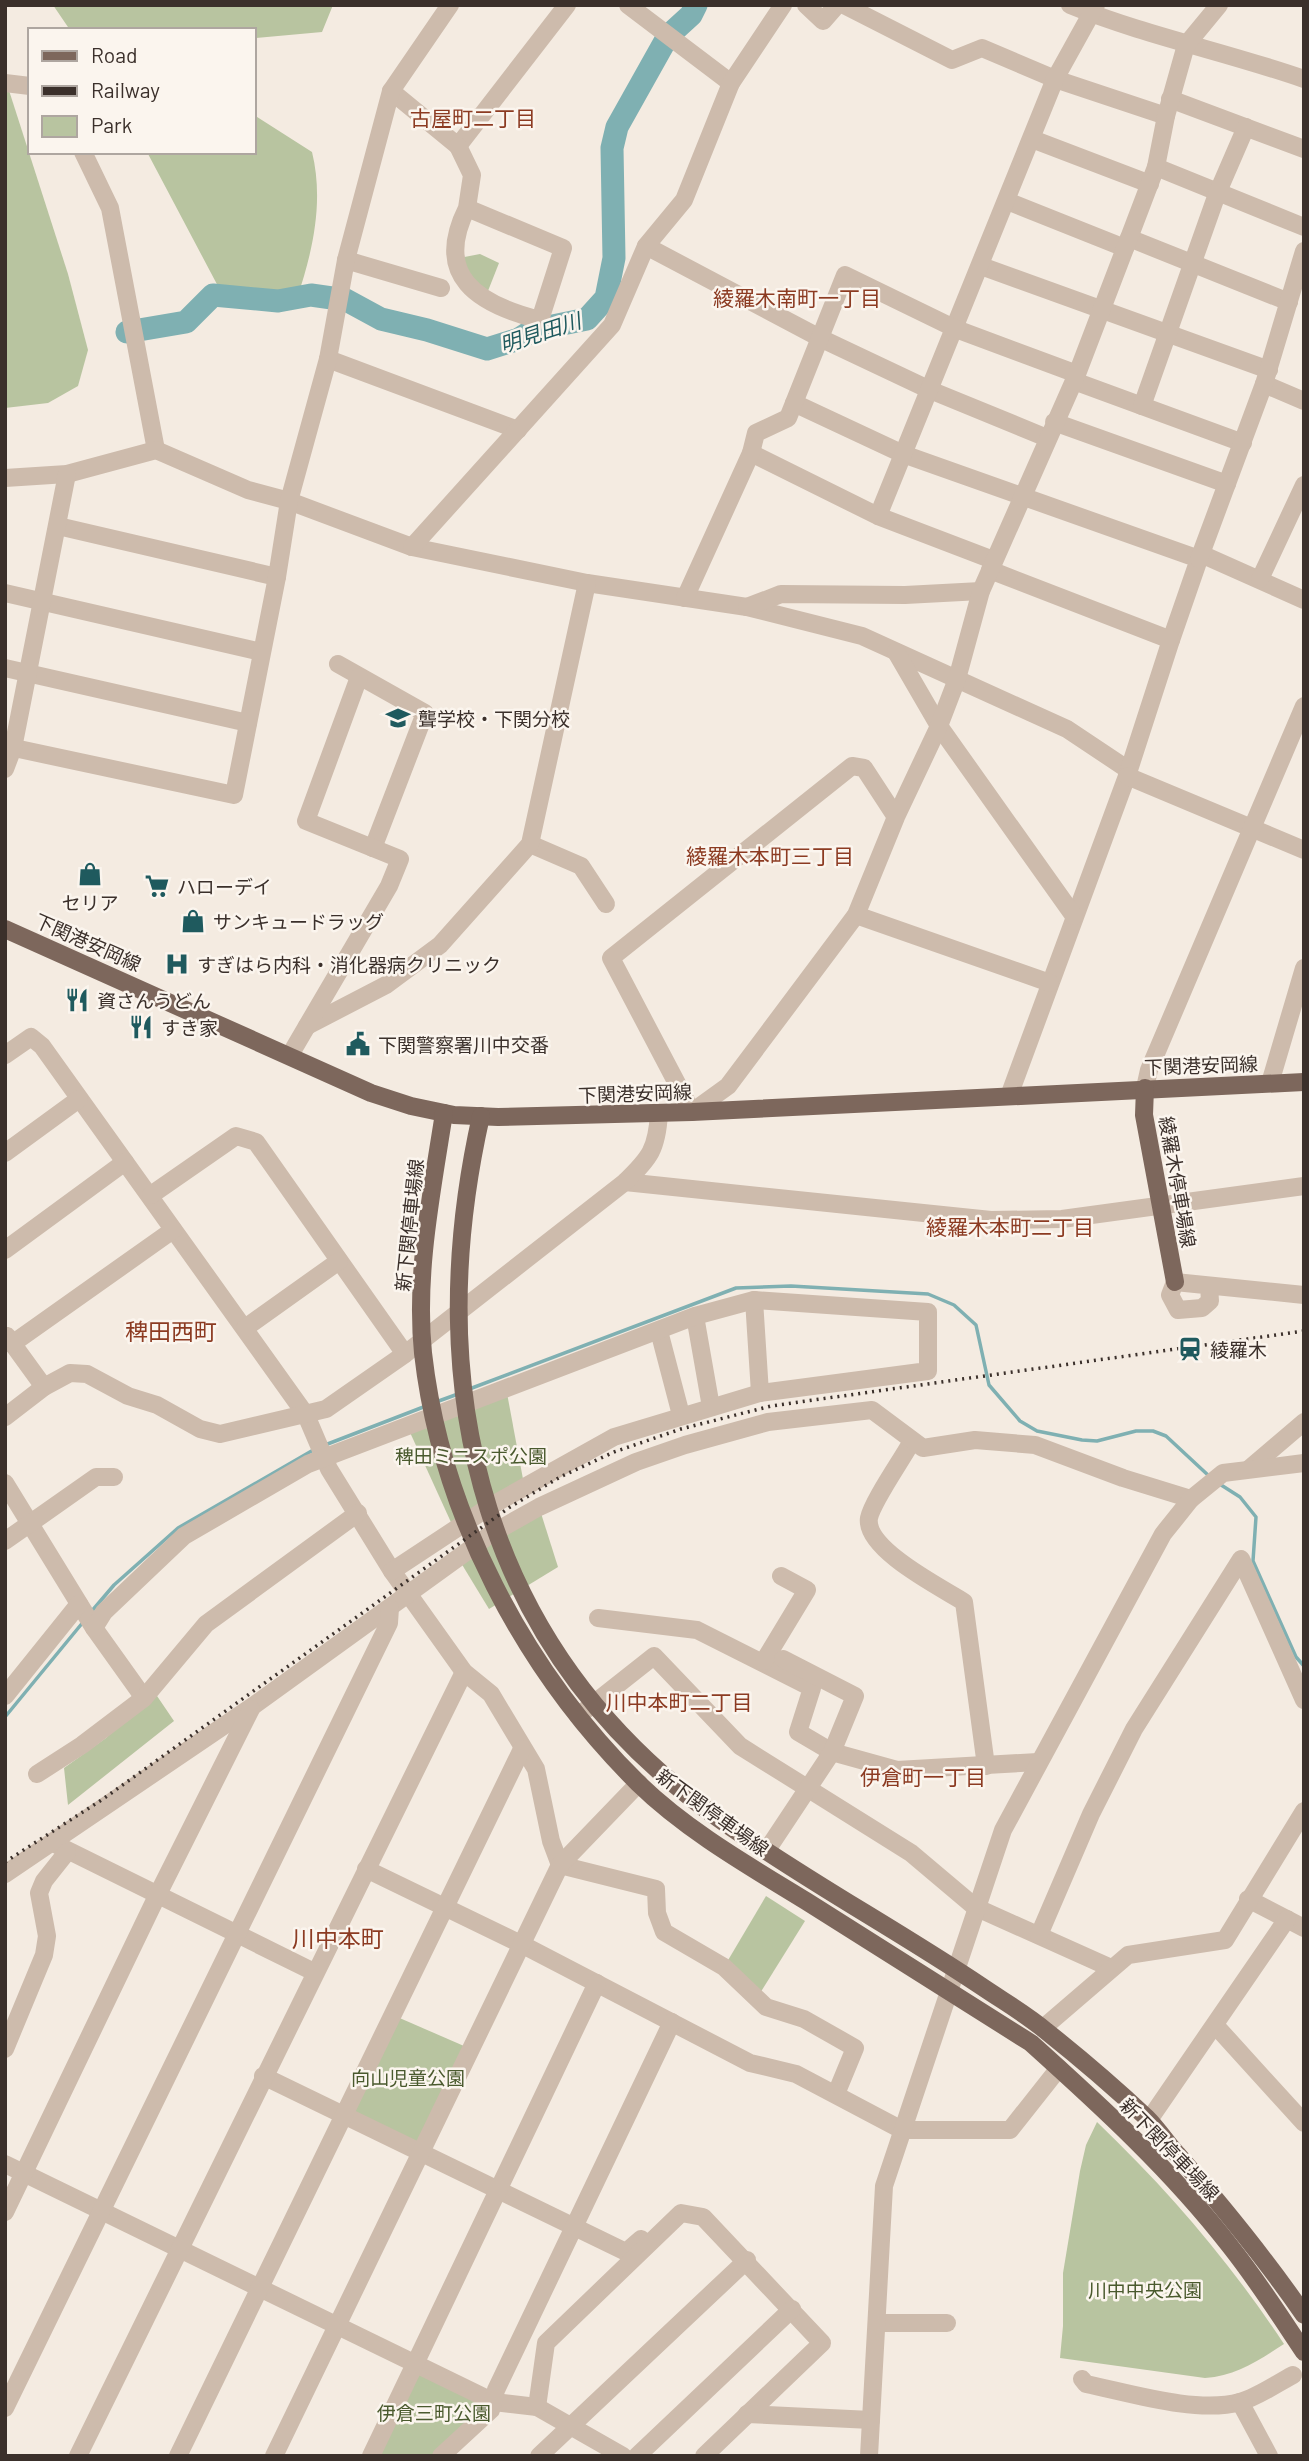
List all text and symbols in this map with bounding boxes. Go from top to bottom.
legend [28,28,256,154]
text: Road [91,42,137,67]
text: Railway [91,77,160,102]
district label: 古屋町二丁目 [410,105,536,130]
text: Park [91,112,132,137]
district label: 綾羅木南町一丁目 [713,285,881,310]
water label: 明見田川 [496,307,586,357]
school or university icon: 聾学校・下関分校 [384,704,412,732]
place label: 聾学校・下関分校 [418,707,570,730]
district label: 綾羅木本町三丁目 [686,843,854,868]
shop icon: セリア [76,860,104,888]
supermarket icon: ハローデイ [143,872,171,900]
place label: ハローデイ [177,875,272,898]
place label: セリア [61,891,119,914]
shop icon: サンキュードラッグ [179,907,207,935]
street label: 下関港安岡線 [31,908,145,976]
place label: サンキュードラッグ [213,910,384,933]
hospital icon: すぎはら内科・消化器病クリニック [163,950,191,978]
place label: すぎはら内科・消化器病クリニック [197,953,501,976]
restaurant icon: 資さんうどん [63,986,91,1014]
place label: 資さんうどん [97,989,211,1012]
restaurant icon: すき家 [127,1013,155,1041]
place label: すき家 [161,1016,218,1039]
public building icon: 下関警察署川中交番 [344,1030,372,1058]
place label: 下関警察署川中交番 [378,1033,549,1056]
street label: 下関港安岡線 [1144,1052,1258,1078]
street label: 下関港安岡線 [578,1080,692,1106]
street label: 綾羅木停車場線 [1155,1115,1201,1249]
street label: 新下関停車場線 [391,1158,427,1292]
district label: 綾羅木本町二丁目 [926,1214,1094,1239]
district label: 稗田西町 [125,1317,217,1345]
station icon: 綾羅木 [1176,1335,1204,1363]
place label: 綾羅木 [1210,1338,1267,1361]
park label: 稗田ミニスポ公園 [395,1444,547,1467]
district label: 川中本町二丁目 [606,1689,753,1714]
street label: 新下関停車場線 [652,1764,774,1860]
district label: 伊倉町一丁目 [860,1764,986,1789]
district label: 川中本町 [292,1924,384,1952]
park label: 向山児童公園 [351,2066,465,2089]
street label: 新下関停車場線 [1116,2093,1224,2205]
park label: 川中中央公園 [1088,2278,1202,2301]
park label: 伊倉三町公園 [377,2401,491,2424]

